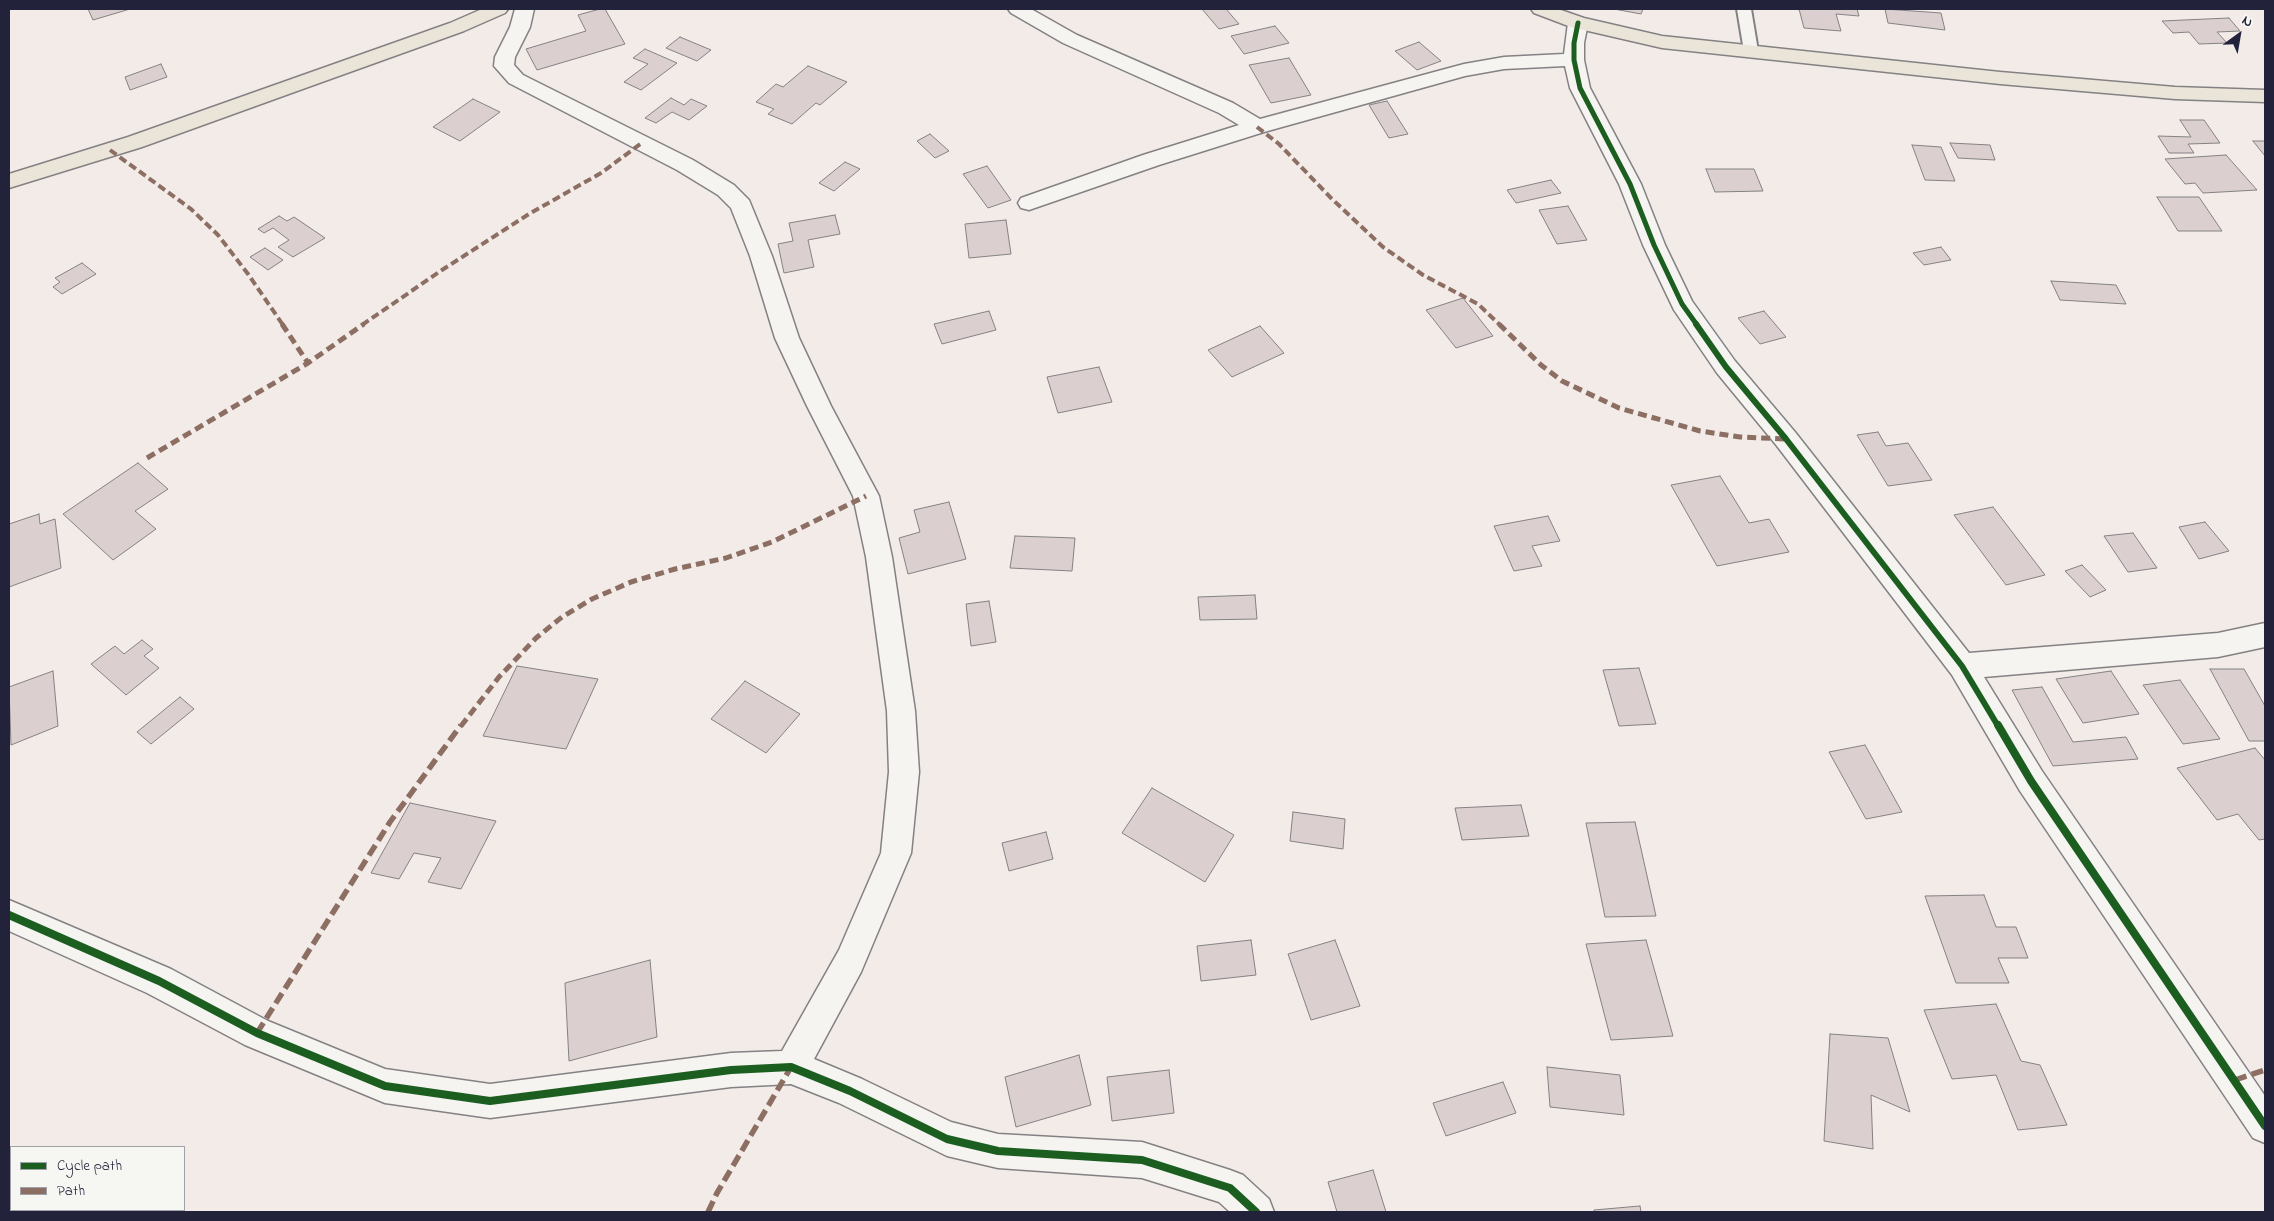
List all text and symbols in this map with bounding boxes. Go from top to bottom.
north arrow [2214,10,2264,60]
text: N [2238,10,2257,33]
legend [10,1146,185,1211]
text: Cycle path [57,1155,122,1177]
text: Path [57,1180,85,1202]

